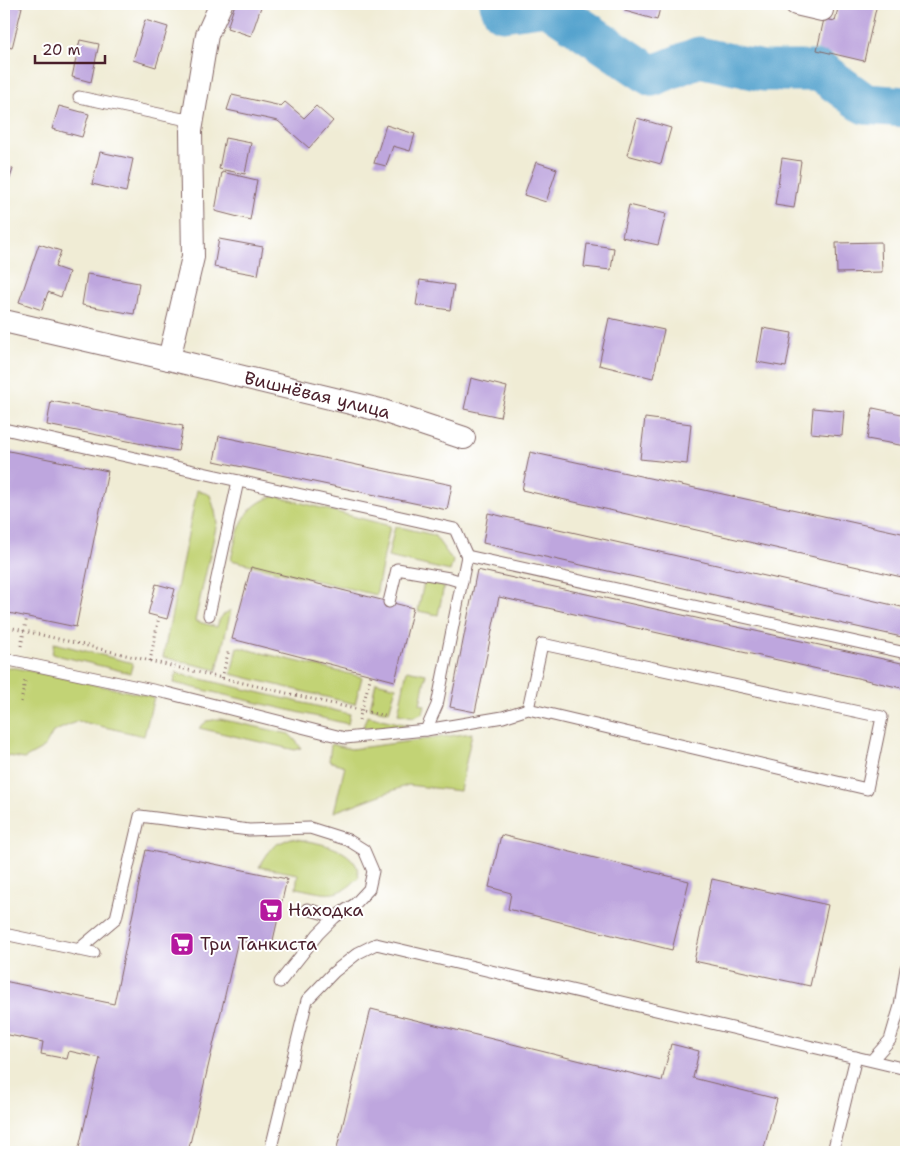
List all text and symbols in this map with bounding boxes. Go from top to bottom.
scale bar [35,32,105,64]
text: 20 m [42,40,81,60]
street label: Вишнёвая улица [242,366,394,425]
supermarket icon: Находка [258,897,284,923]
place label: Находка [288,898,363,922]
supermarket icon: Три Танкиста [169,931,195,957]
place label: Три Танкиста [200,932,317,956]

